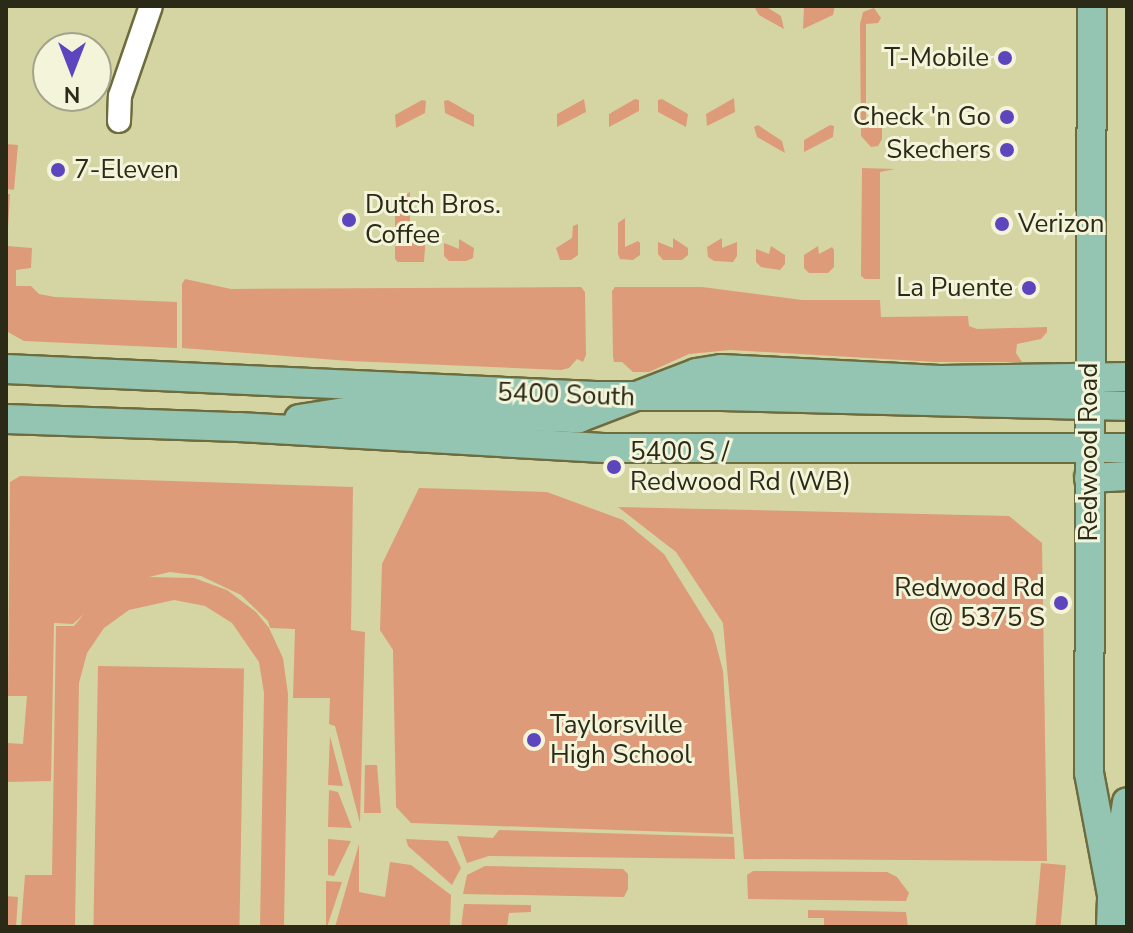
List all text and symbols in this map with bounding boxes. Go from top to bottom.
north arrow [32,32,112,112]
place label: T-Mobile [884,42,989,74]
marker: T-Mobile [996,49,1014,67]
text: N [64,79,80,109]
place label: Check 'n Go [853,101,991,133]
marker: Check 'n Go [998,108,1016,126]
place label: Skechers [886,134,991,166]
marker: Skechers [998,141,1016,159]
place label: 7-Eleven [74,154,179,186]
marker: 7-Eleven [49,161,67,179]
place label: Dutch Bros. Coffee [365,189,501,250]
place label: Verizon [1018,208,1105,240]
marker: Dutch Bros. Coffee [340,211,358,229]
marker: Verizon [993,215,1011,233]
place label: La Puente [896,272,1013,304]
marker: La Puente [1020,279,1038,297]
street label: Redwood Road [1073,362,1105,542]
street label: 5400 South [497,377,635,413]
place label: 5400 S / Redwood Rd (WB) [630,436,851,498]
marker: 5400 S / Redwood Rd (WB) [605,458,623,476]
place label: Redwood Rd @ 5375 S [894,572,1045,634]
marker: Redwood Rd @ 5375 S [1052,594,1070,612]
place label: Taylorsville High School [550,709,692,770]
marker: Taylorsville High School [525,731,543,749]

